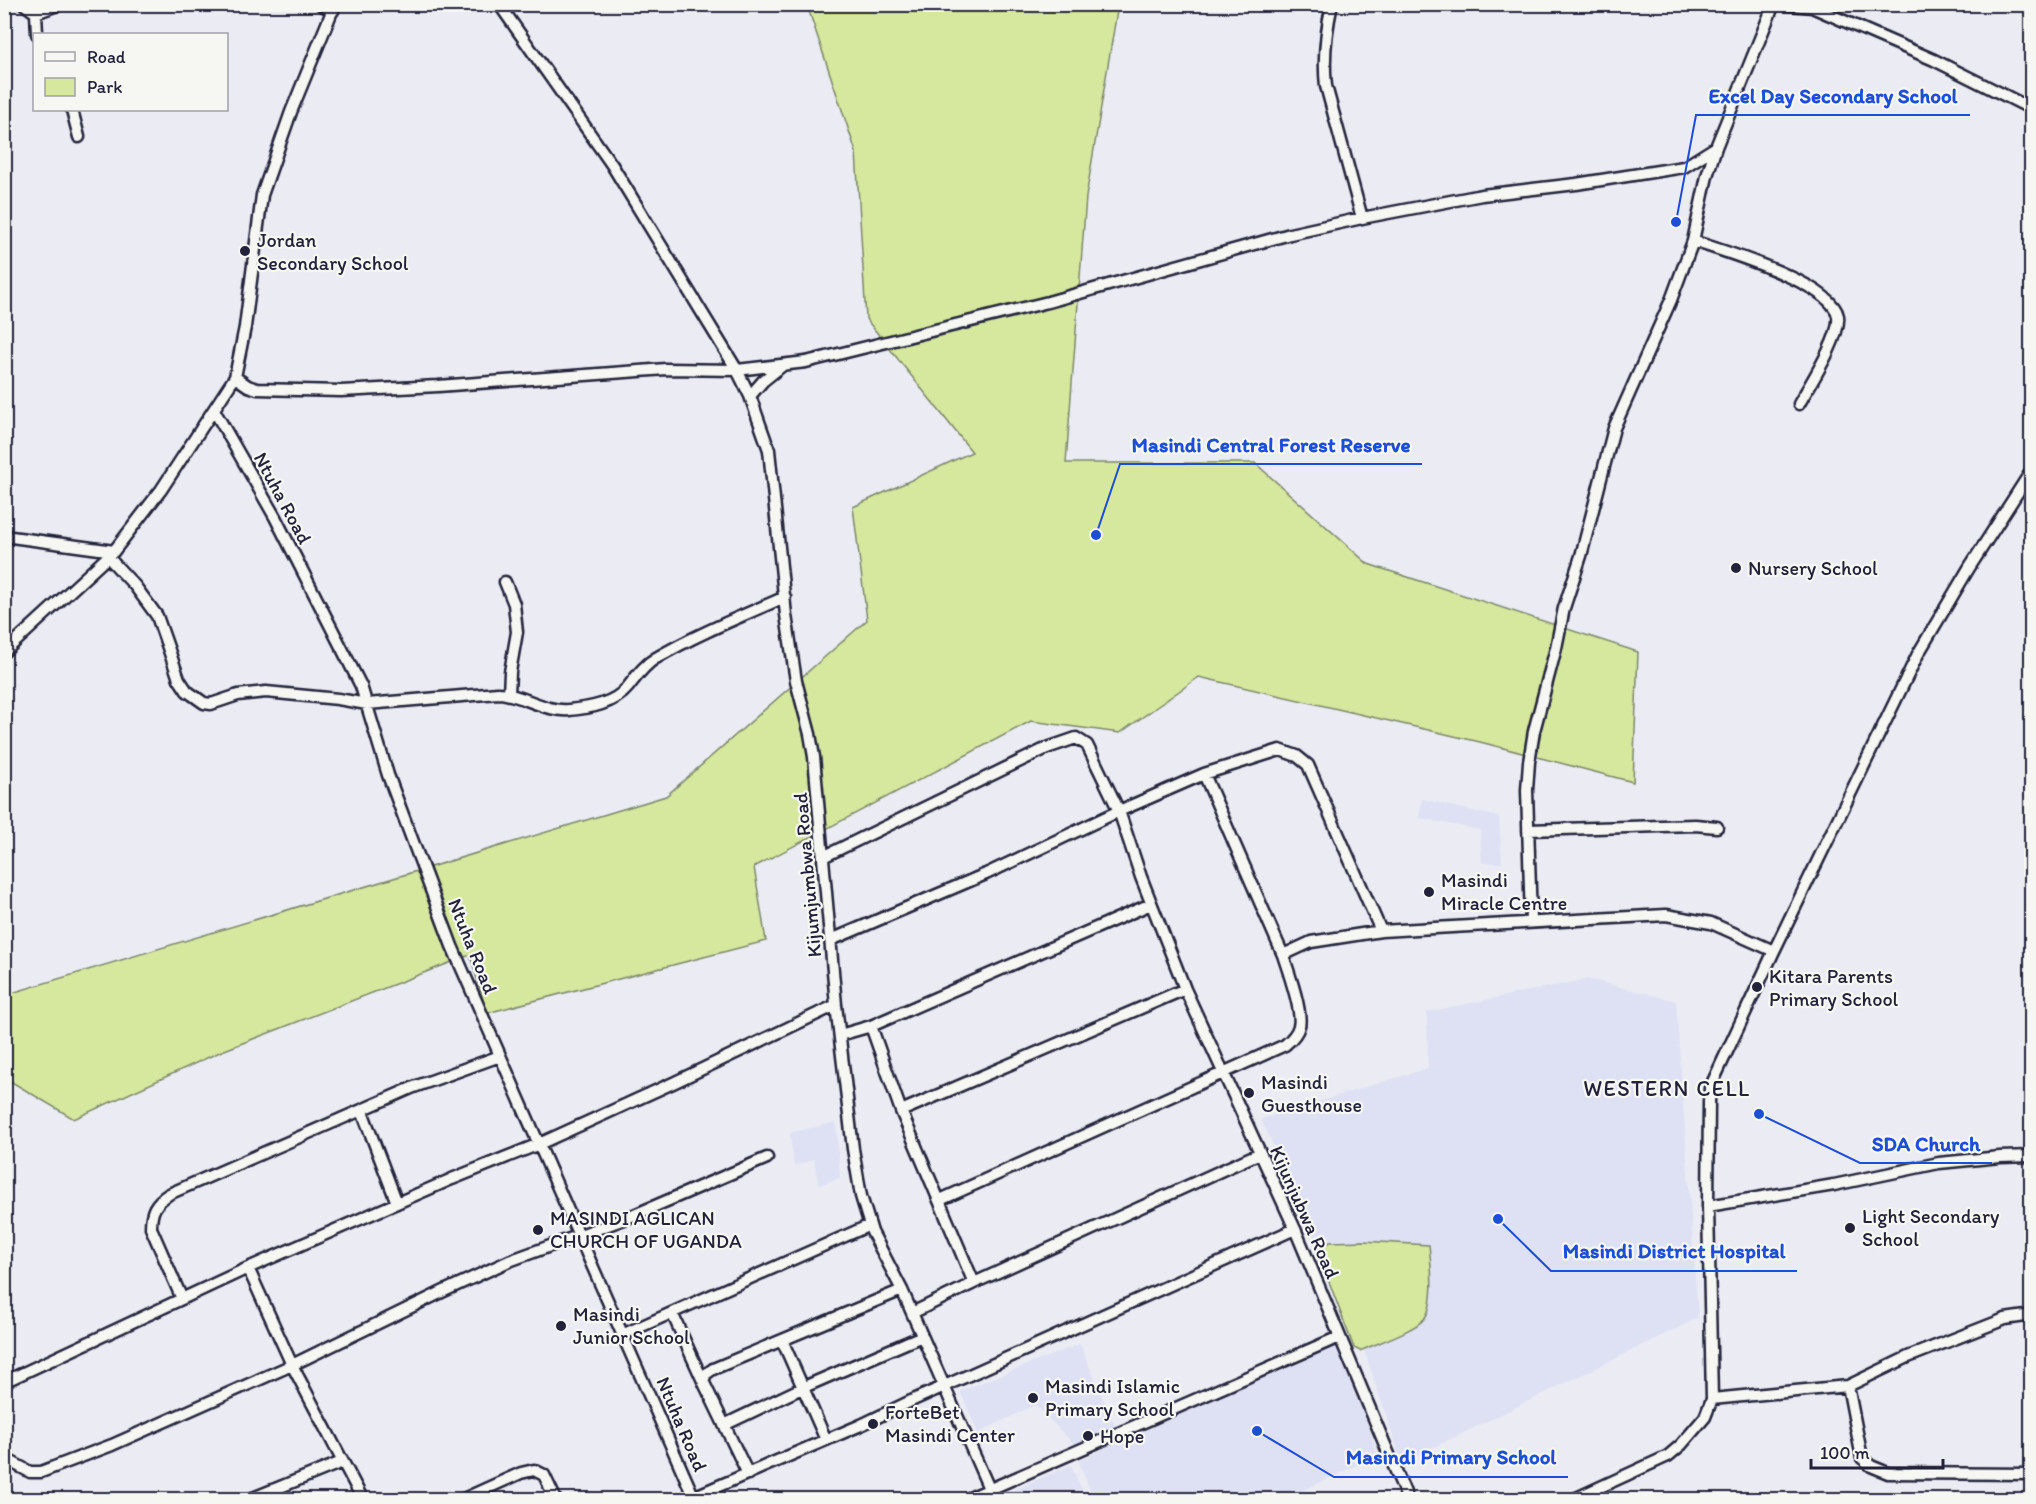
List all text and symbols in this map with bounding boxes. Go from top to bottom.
legend [33,33,228,111]
text: Road [87,46,126,68]
text: Park [87,76,122,98]
callout: Excel Day Secondary School [1696,76,1970,115]
text: Excel Day Secondary School [1708,83,1959,109]
place label: Jordan Secondary School [257,228,409,275]
marker: Jordan Secondary School [238,244,252,258]
callout: Masindi Central Forest Reserve [1120,425,1422,464]
text: Masindi Central Forest Reserve [1131,432,1411,457]
street label: Ntuha Road [249,448,317,548]
place label: Nursery School [1748,556,1878,580]
marker: Nursery School [1729,561,1743,575]
street label: Kijumjumbwa Road [788,792,826,958]
place label: Masindi Miracle Centre [1441,868,1567,915]
marker: Masindi Miracle Centre [1422,885,1436,899]
street label: Ntuha Road [443,895,503,997]
place label: Kitara Parents Primary School [1769,964,1899,1011]
marker: Kitara Parents Primary School [1750,980,1764,994]
place label: Masindi Guesthouse [1261,1070,1362,1117]
district label: WESTERN CELL [1583,1075,1751,1102]
marker: Masindi Guesthouse [1242,1086,1256,1100]
callout: SDA Church [1860,1124,1992,1163]
text: SDA Church [1872,1131,1981,1156]
street label: Kijunjubwa Road [1265,1142,1345,1282]
place label: Light Secondary School [1862,1204,2000,1251]
place label: MASINDI AGLICAN CHURCH OF UGANDA [550,1206,742,1253]
marker: Light Secondary School [1843,1221,1857,1235]
marker: MASINDI AGLICAN CHURCH OF UGANDA [531,1223,545,1237]
callout: Masindi District Hospital [1551,1232,1797,1271]
text: Masindi District Hospital [1563,1238,1786,1264]
place label: Masindi Junior School [573,1302,690,1349]
marker: Masindi Junior School [554,1319,568,1333]
street label: Ntuha Road [651,1373,713,1475]
place label: Masindi Islamic Primary School [1045,1374,1180,1421]
marker: Masindi Islamic Primary School [1026,1391,1040,1405]
place label: ForteBet Masindi Center [885,1400,1015,1447]
marker: ForteBet Masindi Center [866,1417,880,1431]
place label: Hope [1100,1424,1144,1448]
marker: Hope [1081,1429,1095,1443]
scale bar [1811,1432,1943,1470]
callout: Masindi Primary School [1334,1438,1568,1477]
text: 100 m [1820,1442,1870,1464]
text: Masindi Primary School [1346,1444,1557,1470]

